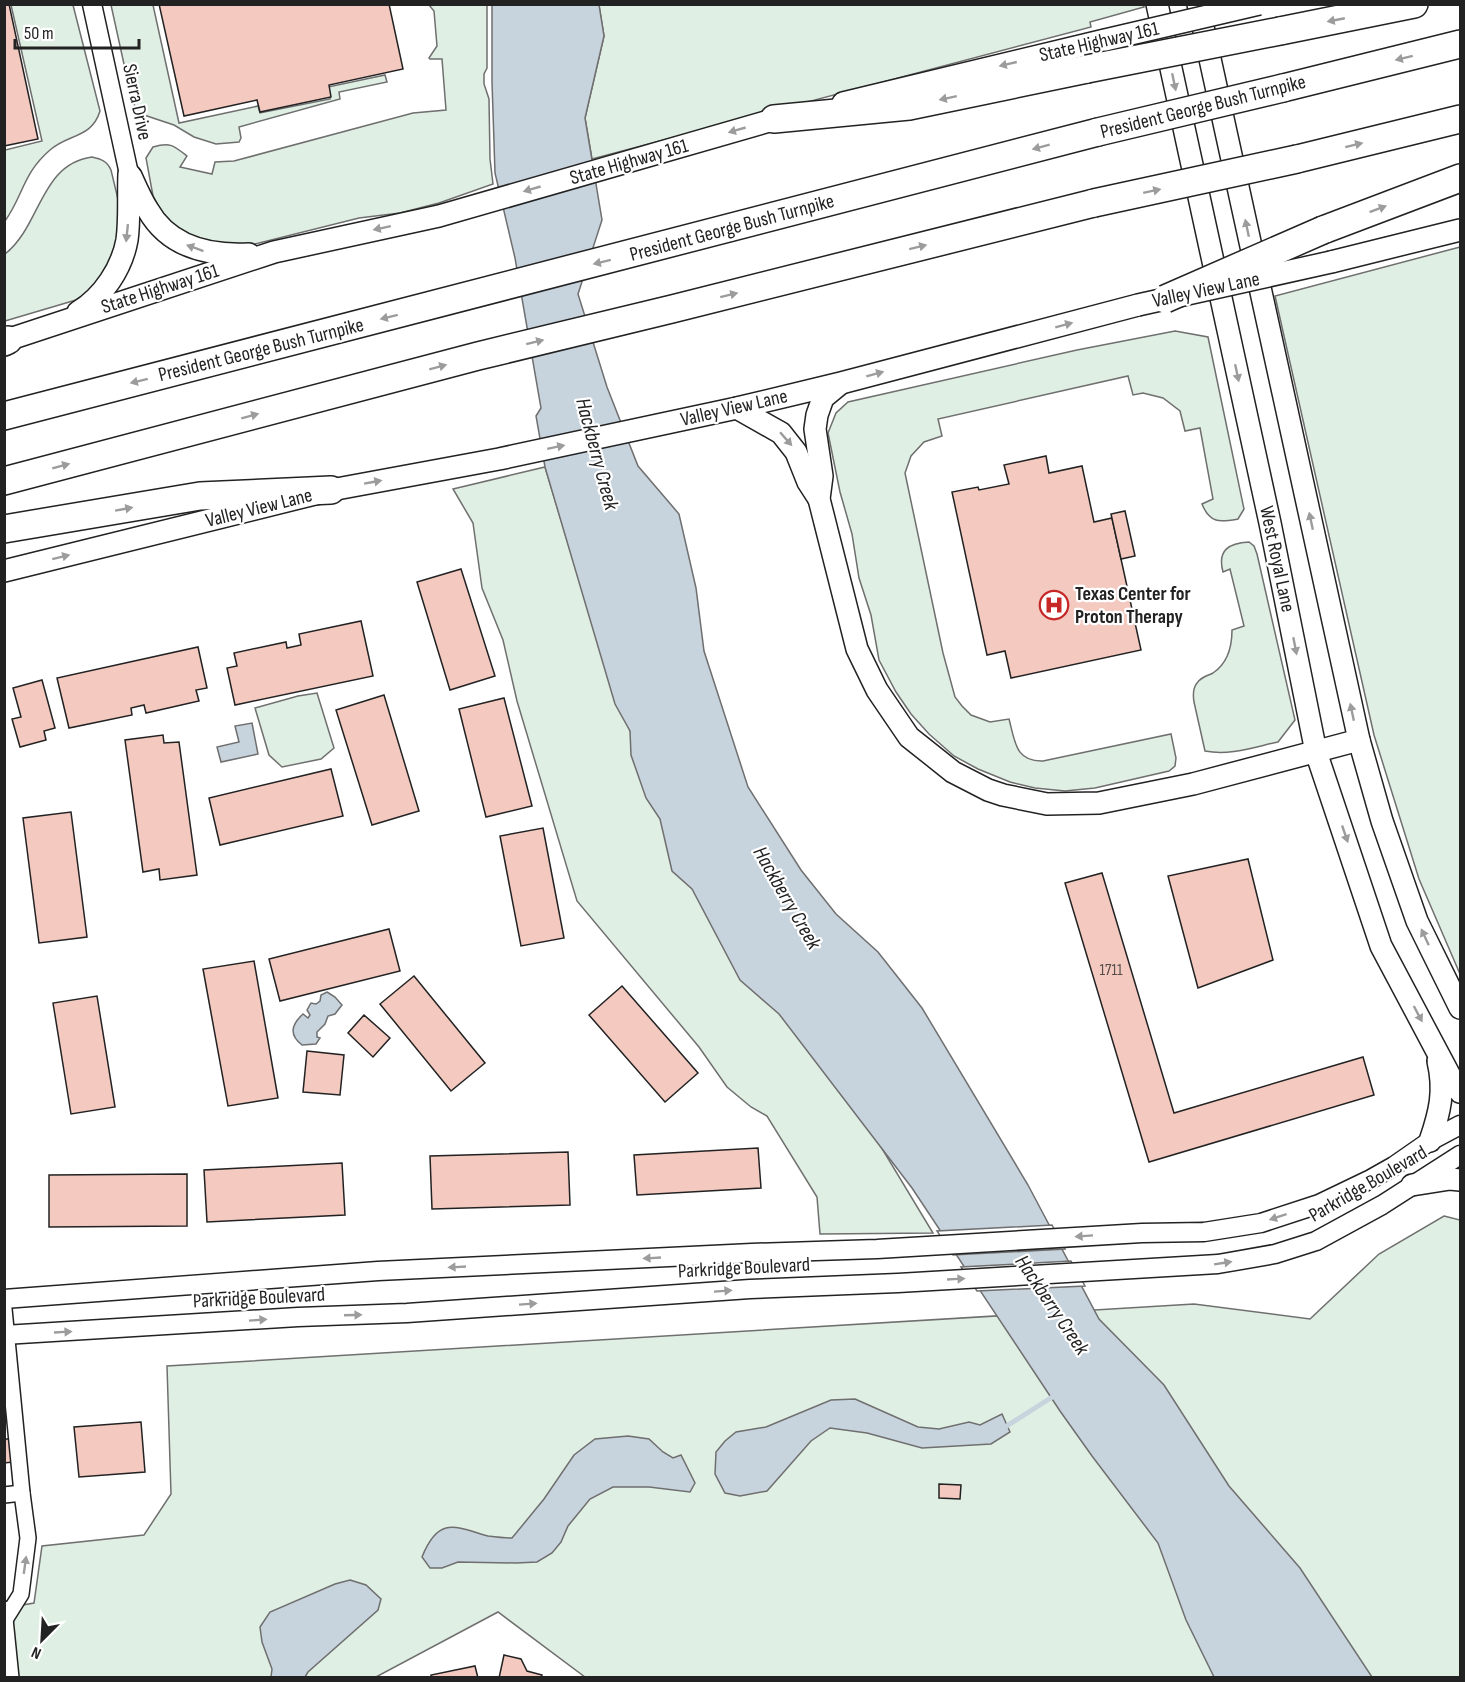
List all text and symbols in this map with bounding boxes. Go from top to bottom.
scale bar [15,12,140,50]
one-way arrow [1326,16,1345,25]
street label: State Highway 161 [1037,17,1161,67]
text: 50 m [24,23,54,44]
one-way arrow [1394,54,1413,64]
one-way arrow [998,59,1017,69]
street label: Sierra Drive [117,62,157,142]
street label: President George Bush Turnpike [1098,70,1308,144]
one-way arrow [1170,73,1179,92]
one-way arrow [938,94,957,103]
one-way arrow [728,126,746,135]
street label: State Highway 161 [567,134,691,190]
one-way arrow [1345,140,1363,150]
one-way arrow [1032,143,1050,152]
one-way arrow [523,185,541,194]
one-way arrow [1142,185,1161,195]
street label: President George Bush Turnpike [627,189,837,267]
one-way arrow [1369,203,1387,213]
one-way arrow [1242,219,1251,238]
one-way arrow [122,223,132,242]
one-way arrow [373,224,391,234]
one-way arrow [186,242,204,252]
one-way arrow [909,242,927,252]
one-way arrow [592,258,610,267]
street label: State Highway 161 [98,259,222,319]
street label: Valley View Lane [1150,267,1262,313]
one-way arrow [720,289,738,299]
one-way arrow [379,312,398,322]
street label: President George Bush Turnpike [156,313,366,387]
one-way arrow [1055,319,1073,329]
one-way arrow [525,337,544,347]
one-way arrow [429,361,447,371]
one-way arrow [1233,364,1243,383]
one-way arrow [866,369,884,378]
one-way arrow [130,377,148,387]
street label: Valley View Lane [678,384,790,432]
water label: Hackberry Creek [570,395,624,514]
one-way arrow [240,411,259,421]
one-way arrow [779,431,792,446]
one-way arrow [547,442,566,451]
one-way arrow [52,461,70,470]
one-way arrow [364,477,383,486]
street label: Valley View Lane [203,483,315,533]
one-way arrow [115,504,134,513]
street label: West Royal Lane [1254,504,1300,614]
one-way arrow [1306,512,1315,531]
one-way arrow [52,552,71,562]
place label: Texas Center for Proton Therapy [1075,582,1191,629]
hospital icon: Texas Center for Proton Therapy [1038,589,1070,621]
one-way arrow [1291,637,1300,656]
one-way arrow [1347,703,1357,721]
one-way arrow [1340,826,1350,844]
water label: Hackberry Creek [748,842,827,955]
one-way arrow [1421,929,1430,946]
house number: 1711 [1099,961,1123,980]
one-way arrow [1413,1006,1423,1023]
street label: Parkridge Boulevard [1305,1141,1431,1227]
one-way arrow [1269,1213,1287,1223]
one-way arrow [1074,1232,1093,1241]
water label: Hackberry Creek [1010,1250,1095,1360]
one-way arrow [642,1253,661,1262]
street label: Parkridge Boulevard [677,1253,811,1283]
one-way arrow [1214,1258,1233,1267]
one-way arrow [447,1263,466,1272]
one-way arrow [947,1275,966,1284]
street label: Parkridge Boulevard [192,1283,326,1313]
one-way arrow [713,1286,732,1296]
one-way arrow [519,1300,538,1309]
one-way arrow [343,1310,362,1319]
one-way arrow [248,1315,267,1324]
one-way arrow [53,1327,72,1336]
one-way arrow [21,1555,30,1574]
north arrow [12,1610,72,1670]
text: N [29,1642,44,1663]

